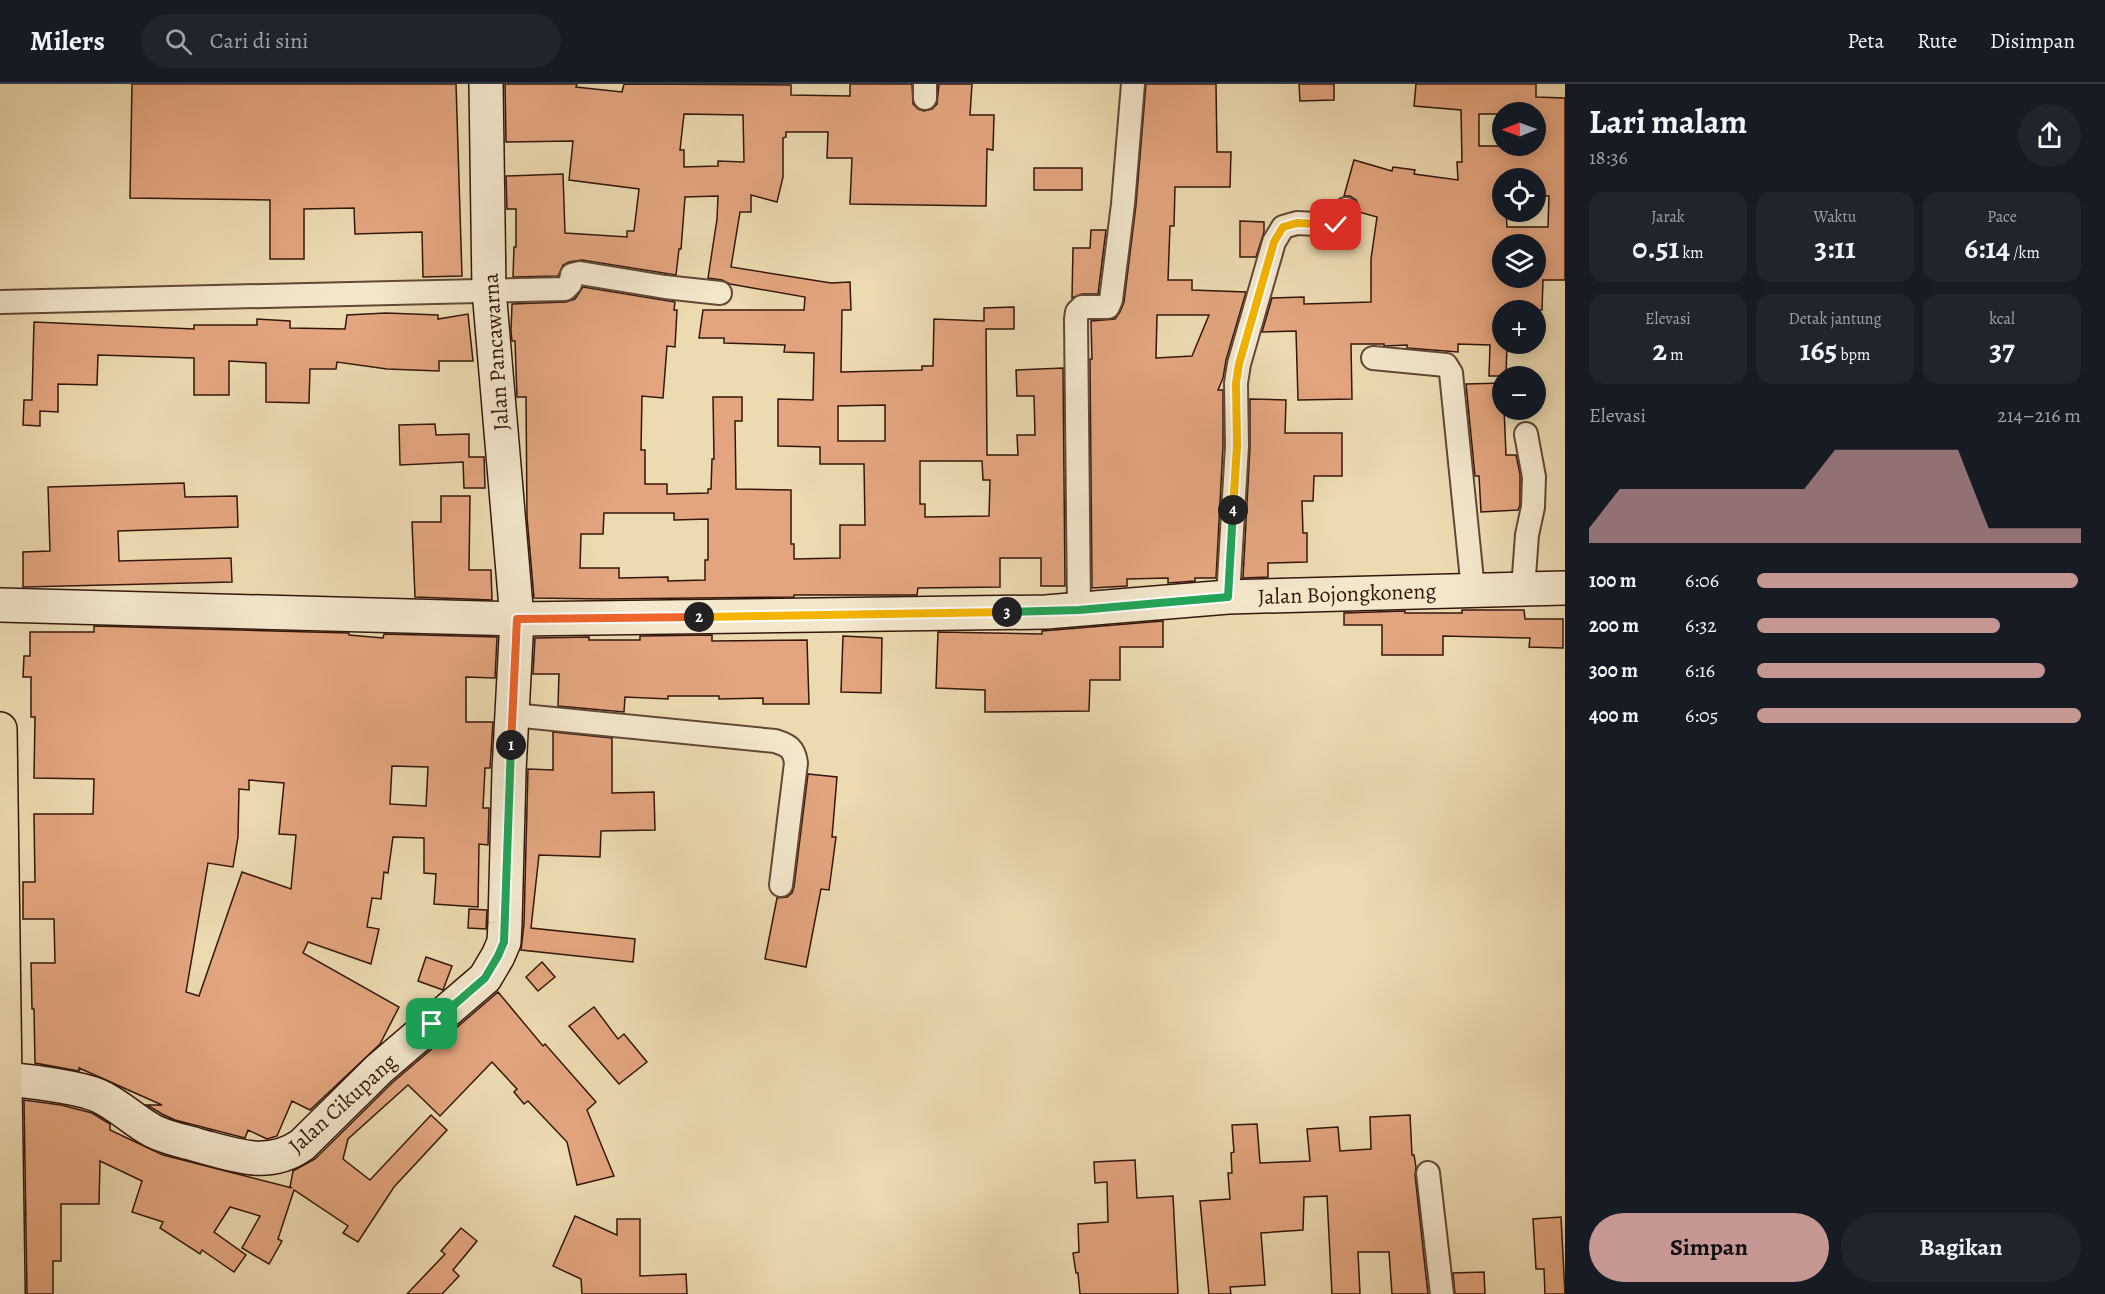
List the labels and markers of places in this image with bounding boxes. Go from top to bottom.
pin [1310,199,1361,250]
pin: 4 [1218,495,1248,525]
pin: 3 [992,597,1022,627]
pin: 2 [684,602,714,632]
pin: 1 [496,730,526,760]
pin [406,998,457,1049]

